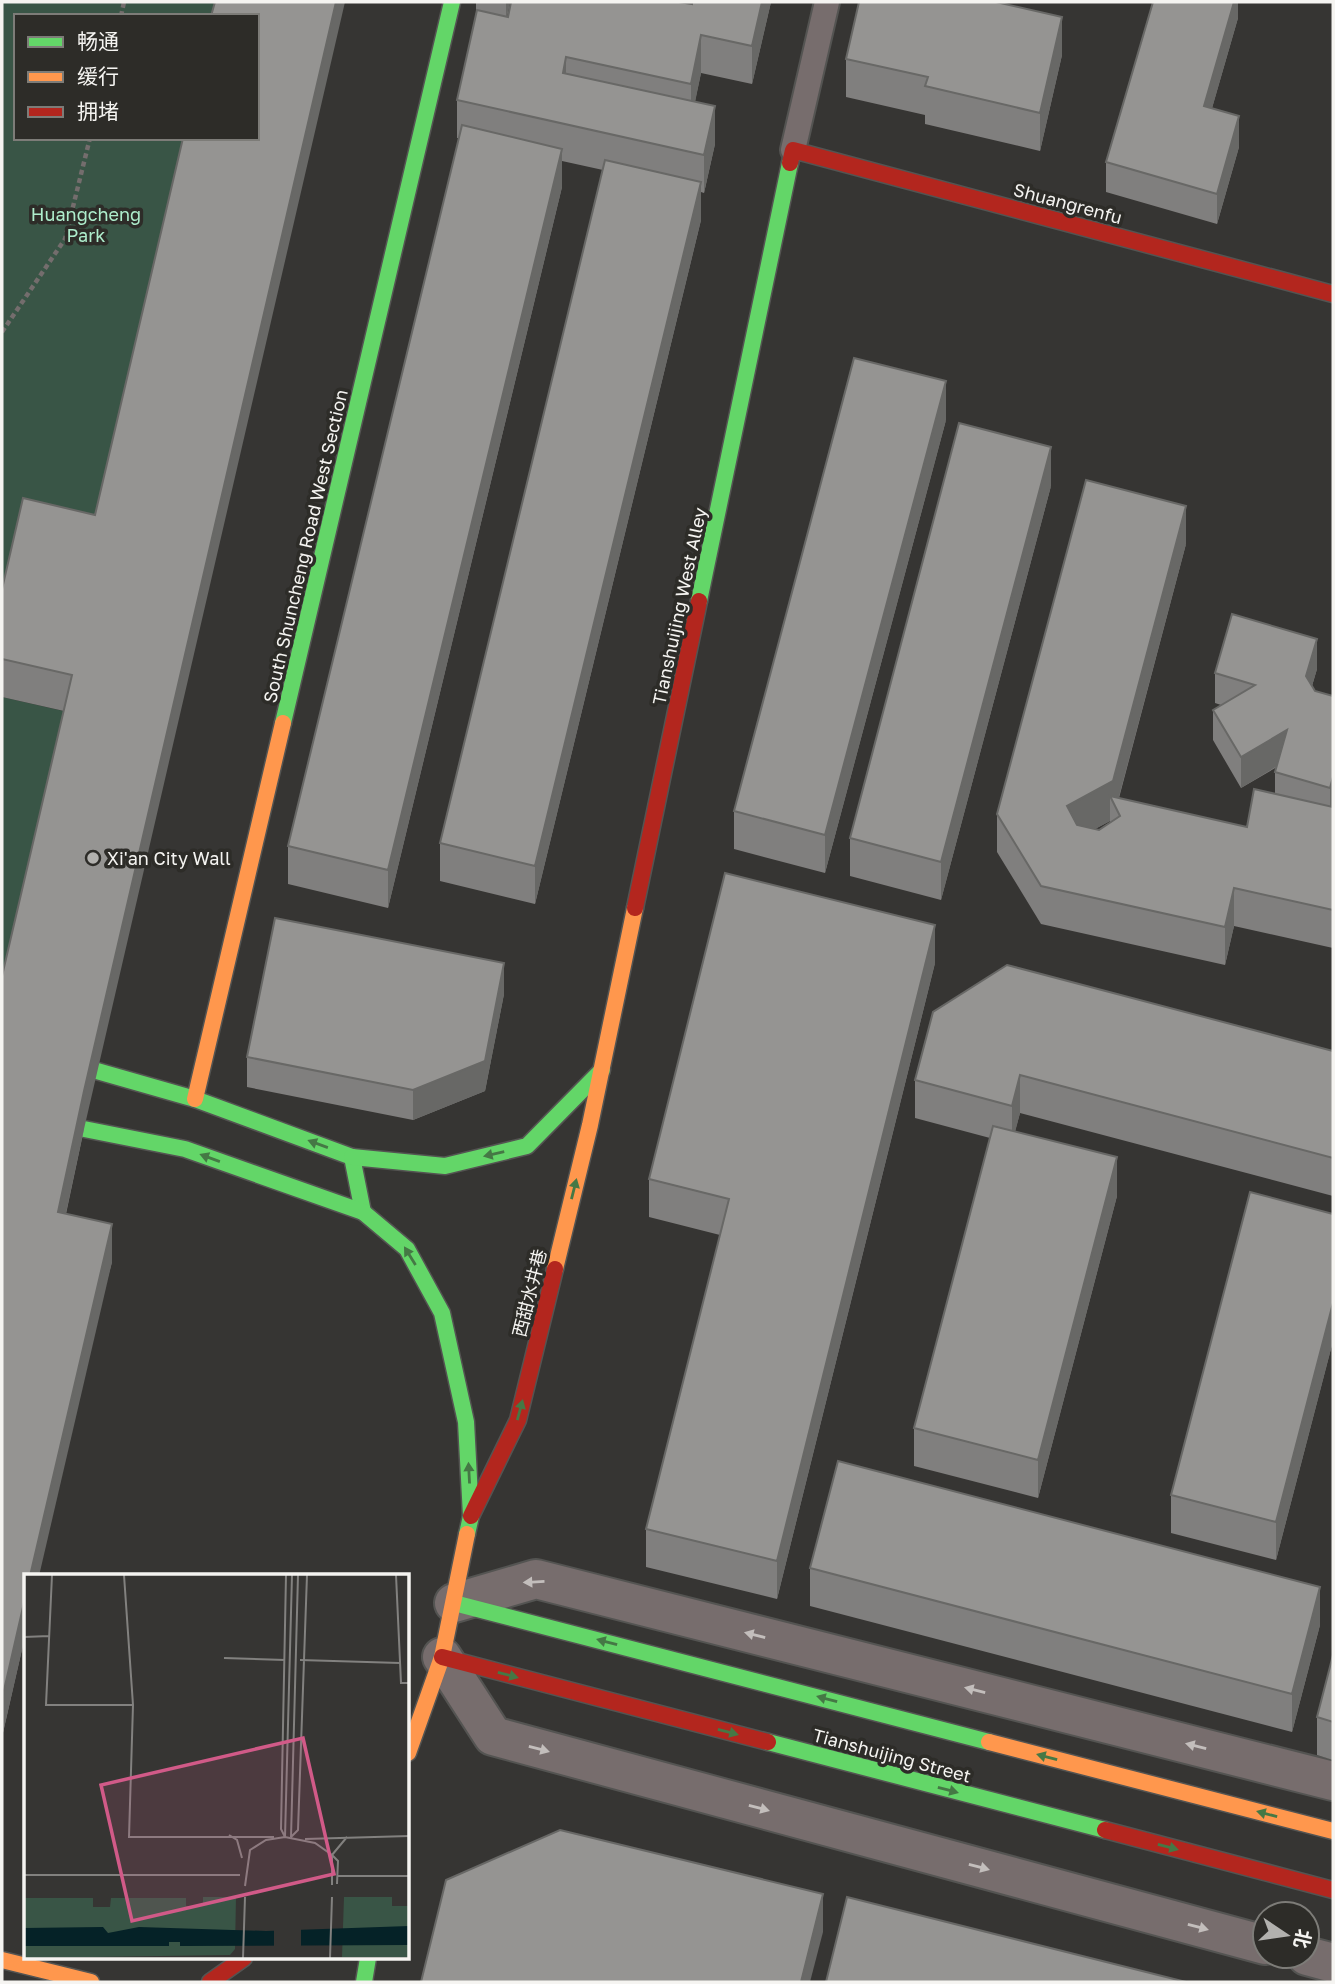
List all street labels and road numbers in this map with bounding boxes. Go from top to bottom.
street label: Shuangrenfu [1011,178,1125,228]
street label: South Shuncheng Road West Section [258,387,352,705]
street label: Tianshuijing West Alley [647,505,711,707]
street label: 西甜水井巷 [507,1247,551,1339]
street label: Tianshuijing Street [810,1723,974,1787]

